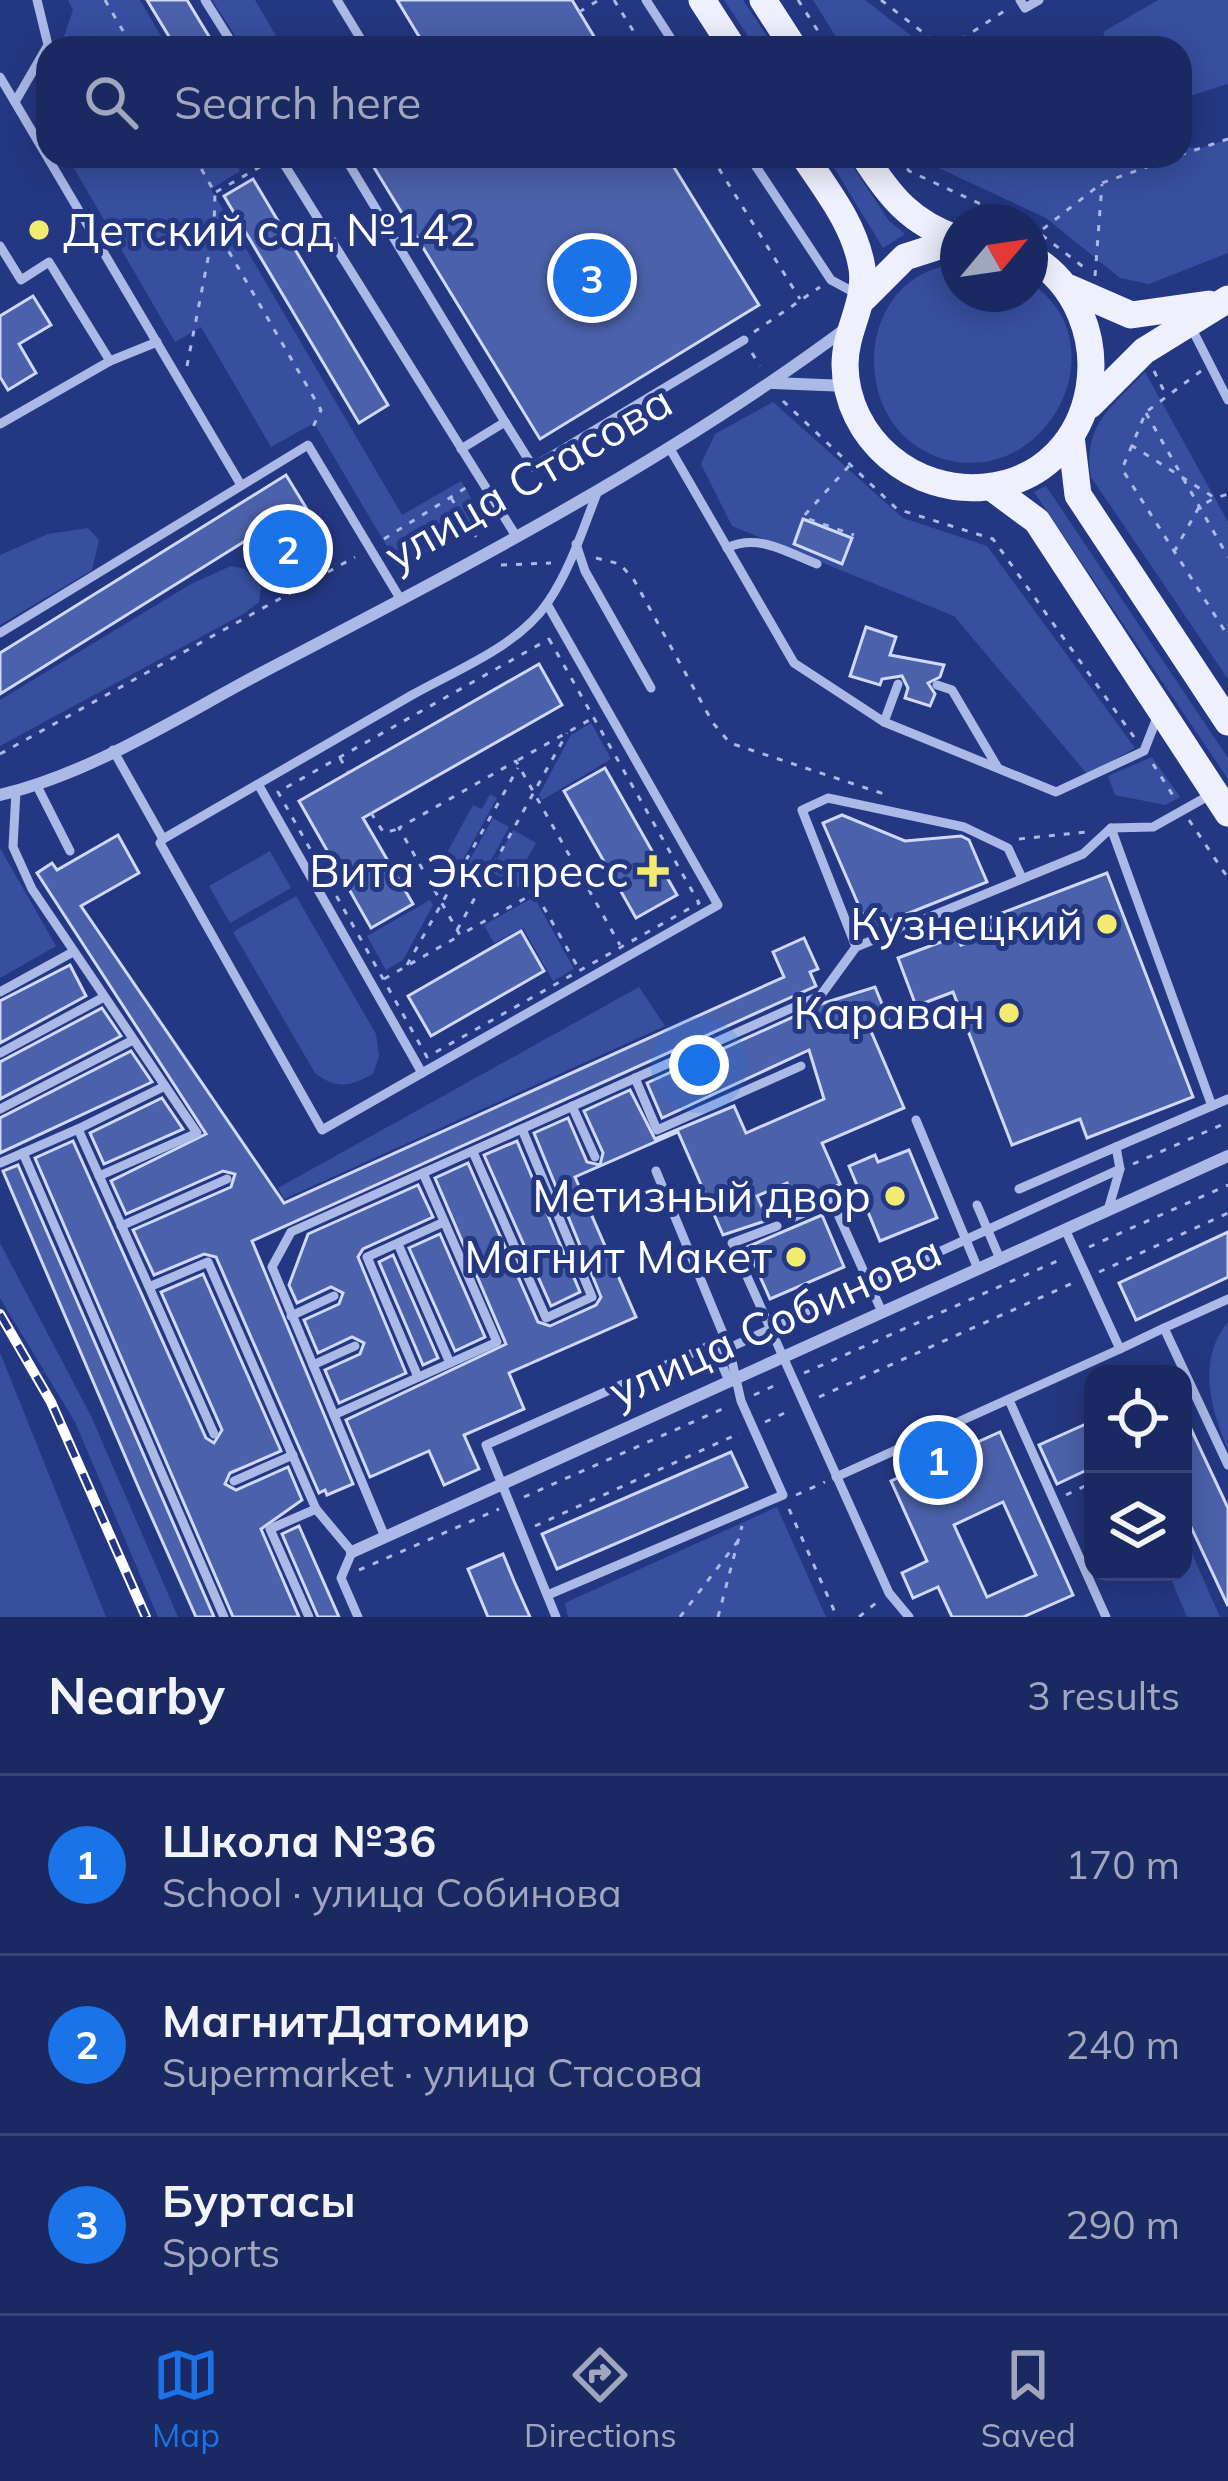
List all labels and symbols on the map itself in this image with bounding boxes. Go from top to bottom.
place label: Детский сад №142 [63,201,476,257]
north arrow [940,204,1048,312]
marker: Детский сад №142 [26,217,52,243]
pin: 3 [553,233,631,323]
street label: улица Стасова [374,372,681,582]
pin: 2 [249,504,327,594]
place label: Вита Экспресс [309,842,629,898]
marker: Вита Экспресс [640,858,666,884]
place label: Кузнецкий [850,895,1083,951]
marker: Кузнецкий [1094,911,1120,937]
place label: Караван [794,984,985,1040]
marker: Караван [996,1000,1022,1026]
your location [669,1035,729,1095]
place label: Метизный двор [532,1167,871,1223]
marker: Метизный двор [882,1183,908,1209]
street label: улица Собинова [600,1222,949,1418]
place label: Магнит Макет [464,1228,773,1284]
marker: Магнит Макет [783,1244,809,1270]
pin: 1 [899,1415,977,1505]

